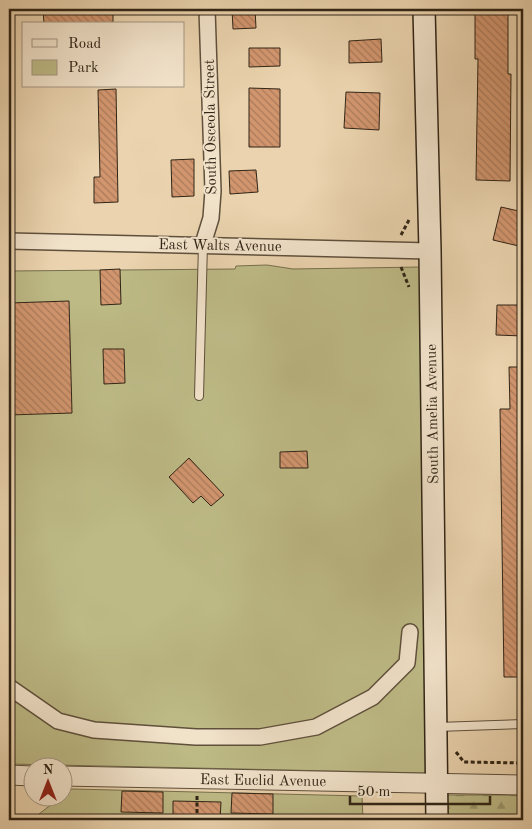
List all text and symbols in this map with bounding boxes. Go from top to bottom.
legend [22,22,185,88]
text: Road [68,37,102,52]
street label: South Osceola Street [203,59,220,195]
text: Park [68,61,99,76]
street label: East Walts Avenue [158,238,282,255]
street label: South Amelia Avenue [425,344,442,484]
north arrow [22,756,72,806]
text: N [43,763,54,777]
street label: East Euclid Avenue [200,773,326,790]
scale bar [350,774,490,806]
text: 50 m [357,785,391,800]

